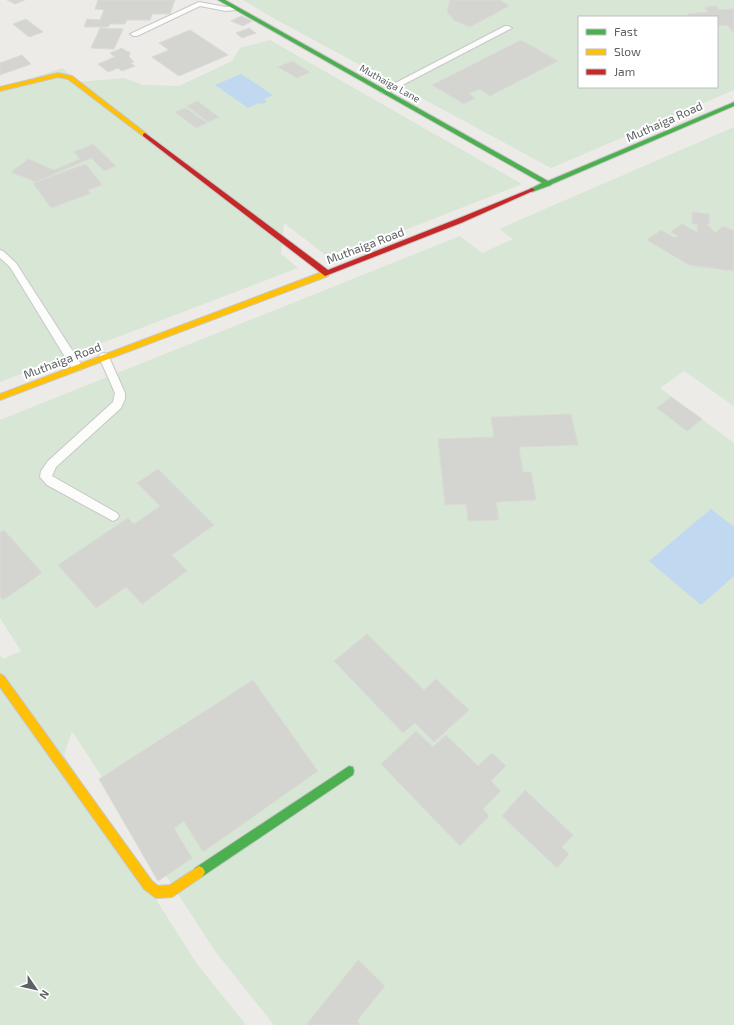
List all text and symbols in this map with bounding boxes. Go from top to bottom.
legend [578,16,718,88]
text: Fast [614,24,638,38]
text: Slow [614,44,641,58]
street label: Muthaiga Lane [358,61,422,105]
text: Jam [614,64,635,78]
street label: Muthaiga Road [624,98,704,144]
street label: Muthaiga Road [324,224,406,266]
street label: Muthaiga Road [21,339,103,381]
north arrow [16,969,56,1009]
text: N [37,988,52,1002]

